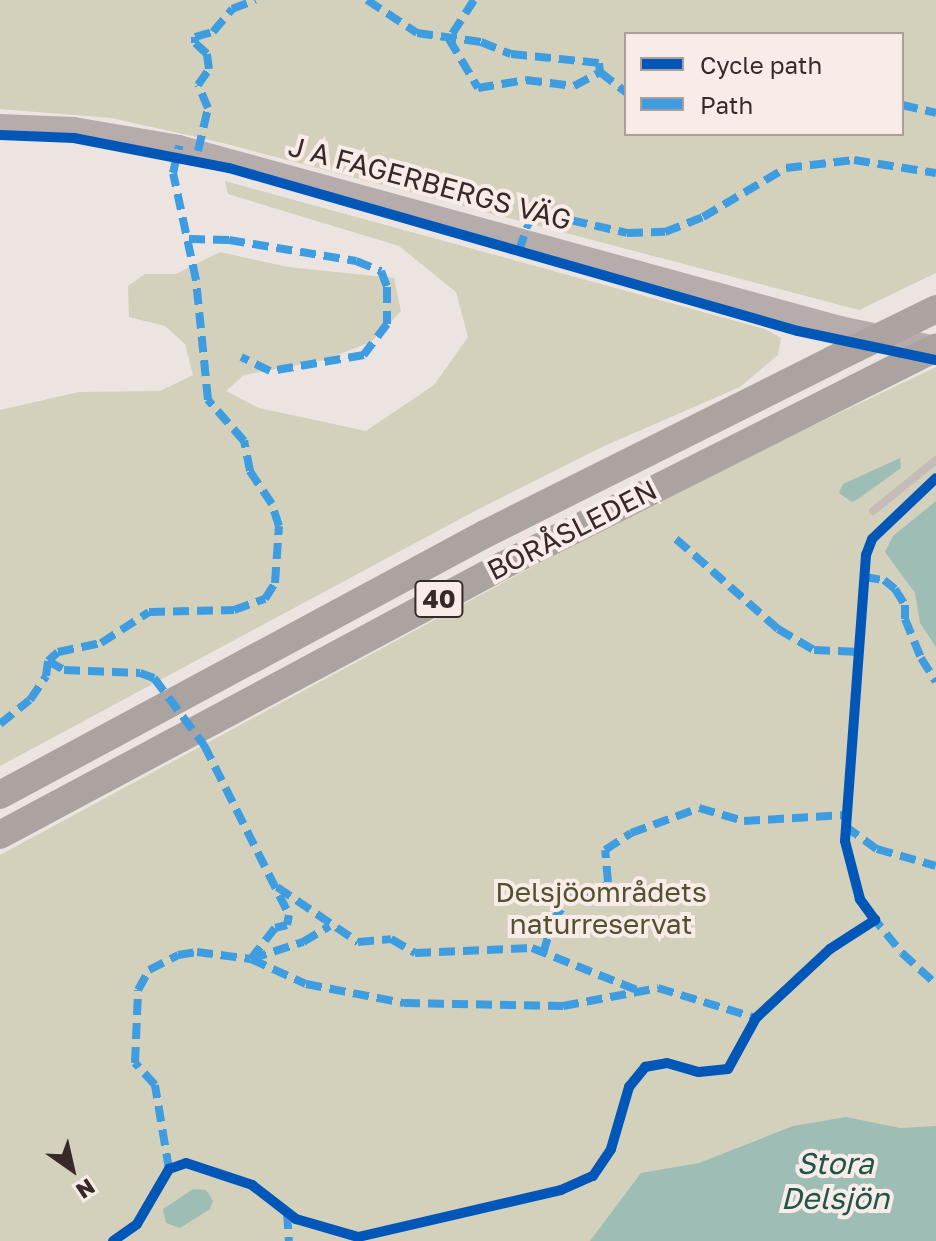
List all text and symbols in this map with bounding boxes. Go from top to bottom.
legend [624,32,904,136]
text: Cycle path [700,50,822,79]
text: Path [700,90,753,119]
street label: J A FAGERBERGS VÄG [285,129,575,237]
street label: BORÅSLEDEN [482,473,662,587]
road number: 40 [413,577,465,621]
park label: Delsjöområdets naturreservat [495,875,707,941]
north arrow [32,1129,112,1209]
water label: Stora Delsjön [781,1145,889,1216]
text: N [71,1173,100,1205]

